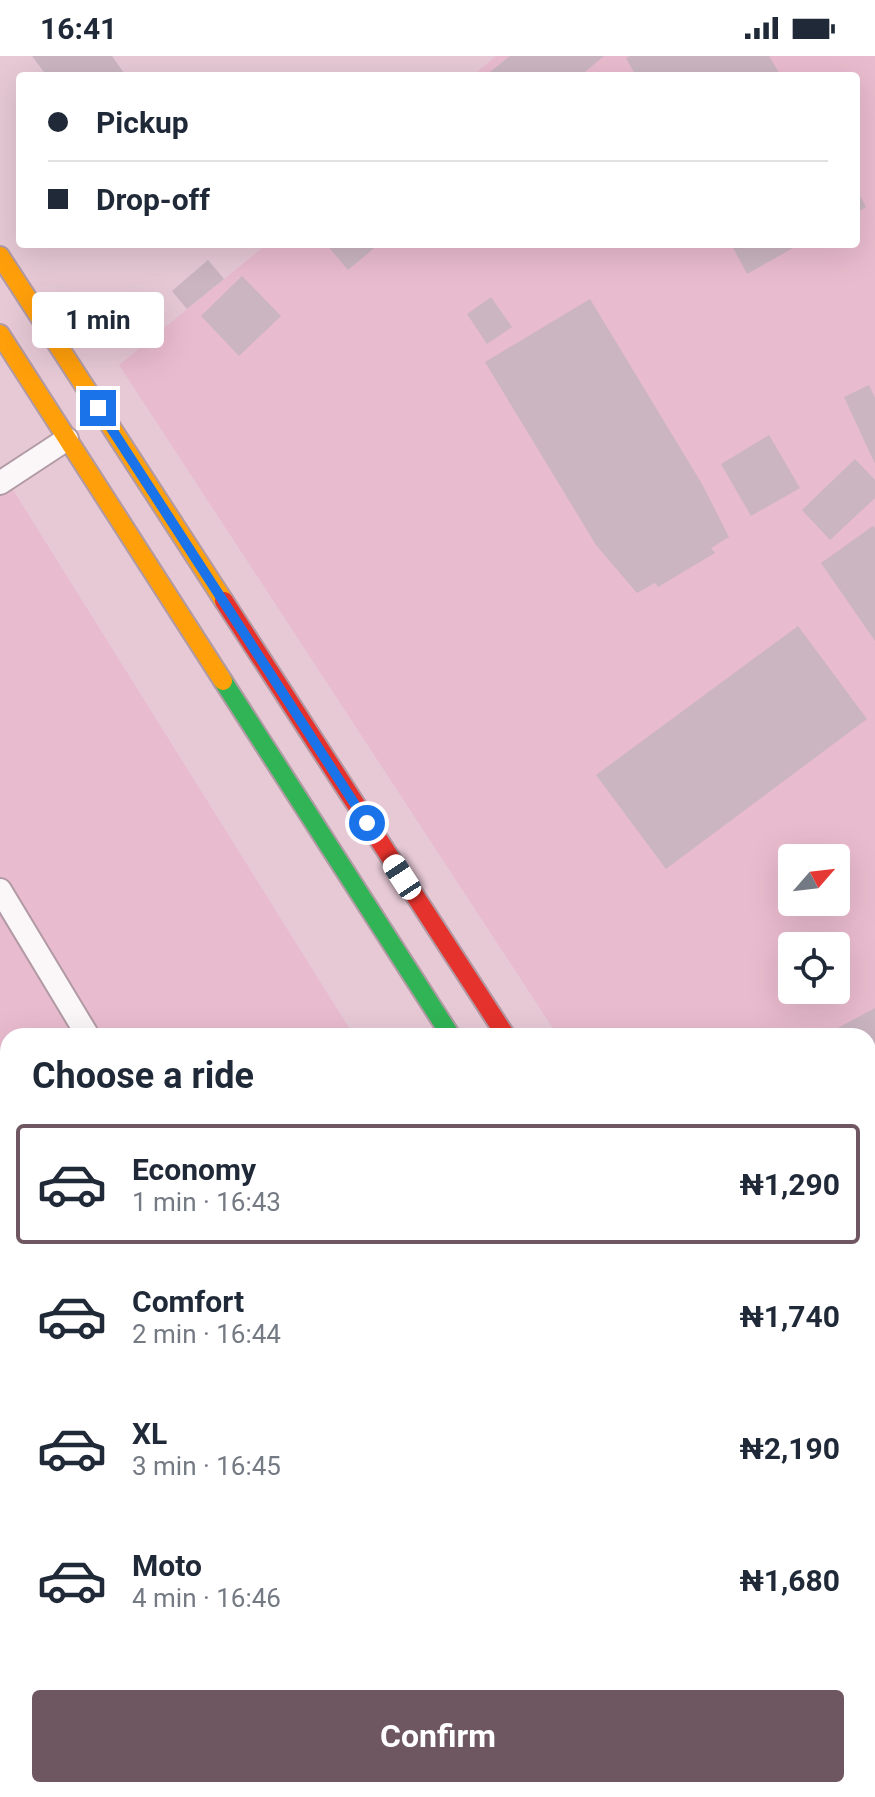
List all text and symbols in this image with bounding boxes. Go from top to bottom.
text: 16:41 [40,11,117,46]
text: Pickup [96,105,189,140]
text: Drop-off [96,182,210,217]
callout: 1 min [32,292,164,348]
text: 1 min [65,305,131,335]
route end [80,390,116,426]
route start [349,805,385,841]
north arrow [778,844,850,916]
map controls [778,844,850,1004]
car [379,850,425,904]
button: locate [778,932,850,1004]
text: Choose a ride [32,1055,254,1097]
icon: car [36,1148,108,1220]
text: Economy [132,1152,256,1187]
text: ₦1,290 [739,1167,840,1202]
text: 1 min · 16:43 [132,1187,281,1217]
icon: car [36,1280,108,1352]
text: Comfort [132,1284,244,1319]
text: ₦1,740 [739,1299,840,1334]
text: 2 min · 16:44 [132,1319,281,1349]
icon: car [36,1412,108,1484]
text: XL [132,1416,167,1451]
text: ₦2,190 [739,1431,840,1466]
text: 3 min · 16:45 [132,1451,281,1481]
icon: car [36,1544,108,1616]
text: Moto [132,1548,202,1583]
text: ₦1,680 [739,1563,840,1598]
text: 4 min · 16:46 [132,1583,281,1613]
button: Confirm [32,1690,844,1782]

